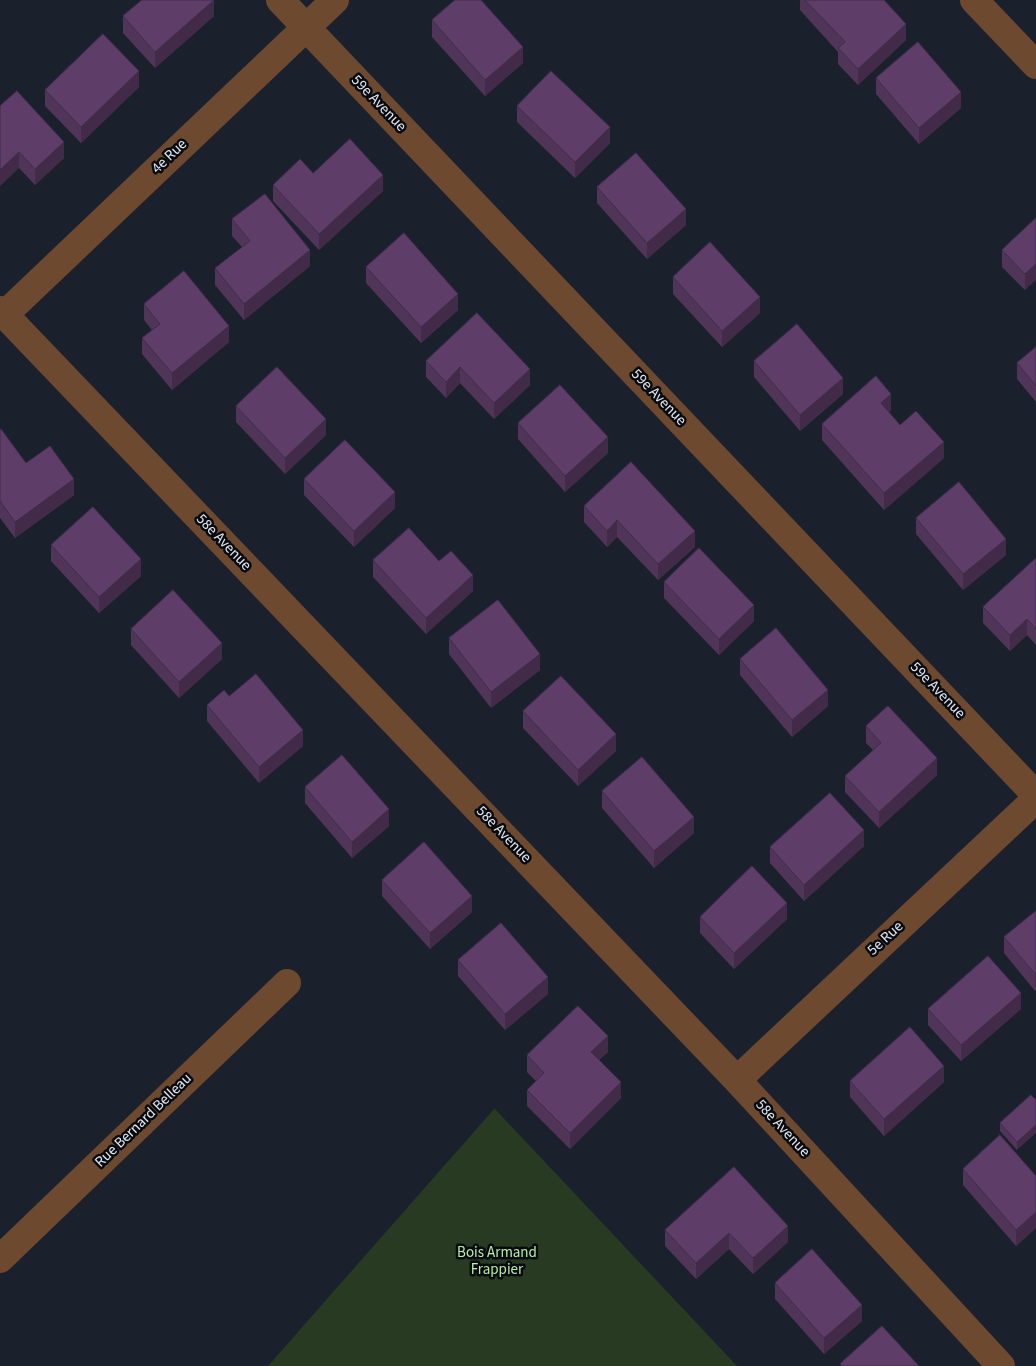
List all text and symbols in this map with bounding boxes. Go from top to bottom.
street label: 59e Avenue [347,72,409,136]
street label: 4e Rue [149,136,191,178]
street label: 59e Avenue [627,366,689,430]
street label: 58e Avenue [192,511,254,575]
street label: 59e Avenue [906,659,968,723]
street label: 58e Avenue [472,803,534,867]
street label: 5e Rue [864,918,908,960]
street label: Rue Bernard Belleau [92,1070,196,1172]
street label: 58e Avenue [751,1097,813,1161]
park label: Bois Armand Frappier [457,1245,537,1280]

